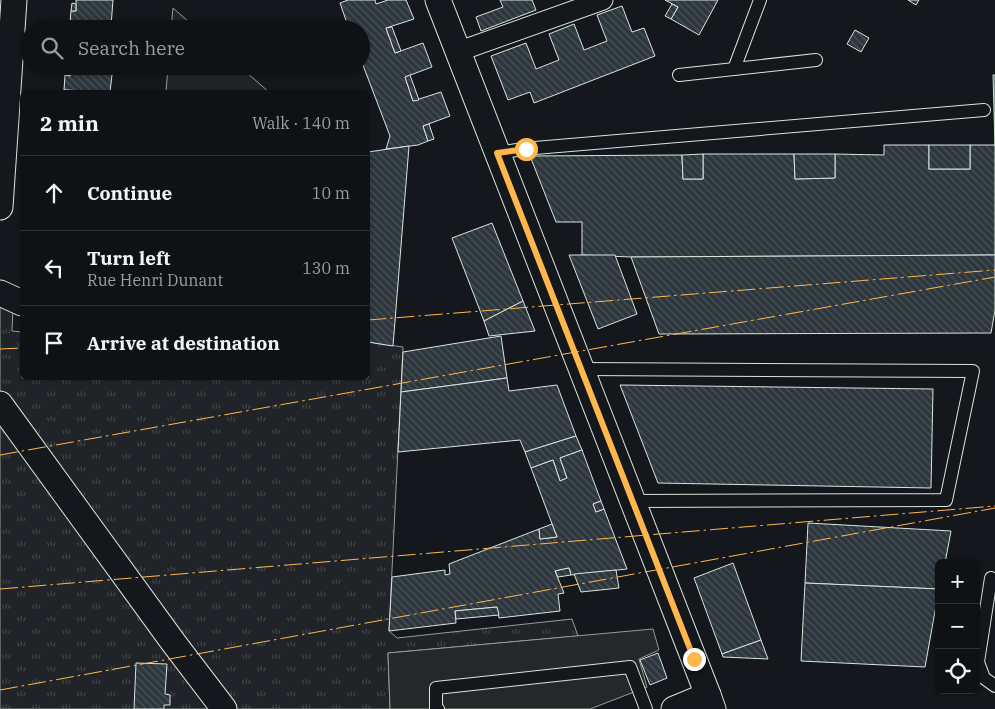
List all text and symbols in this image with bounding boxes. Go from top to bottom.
search box [20,20,370,75]
icon: search [38,34,66,62]
text: Search here [78,36,185,60]
text: 2 min [40,109,99,137]
text: Walk · 140 m [252,113,350,133]
route start [515,138,538,161]
icon: ahead [40,179,68,207]
text: Continue [87,181,172,205]
text: 10 m [312,183,350,203]
text: Turn left [87,246,170,270]
icon: left [40,254,68,282]
text: 130 m [302,258,350,278]
text: Rue Henri Dunant [87,270,223,290]
icon: arrive [40,329,68,357]
text: Arrive at destination [87,331,280,355]
map controls [935,559,980,694]
button: + [935,559,980,604]
button: − [935,604,980,649]
route end [683,648,706,671]
button: locate [935,649,980,694]

